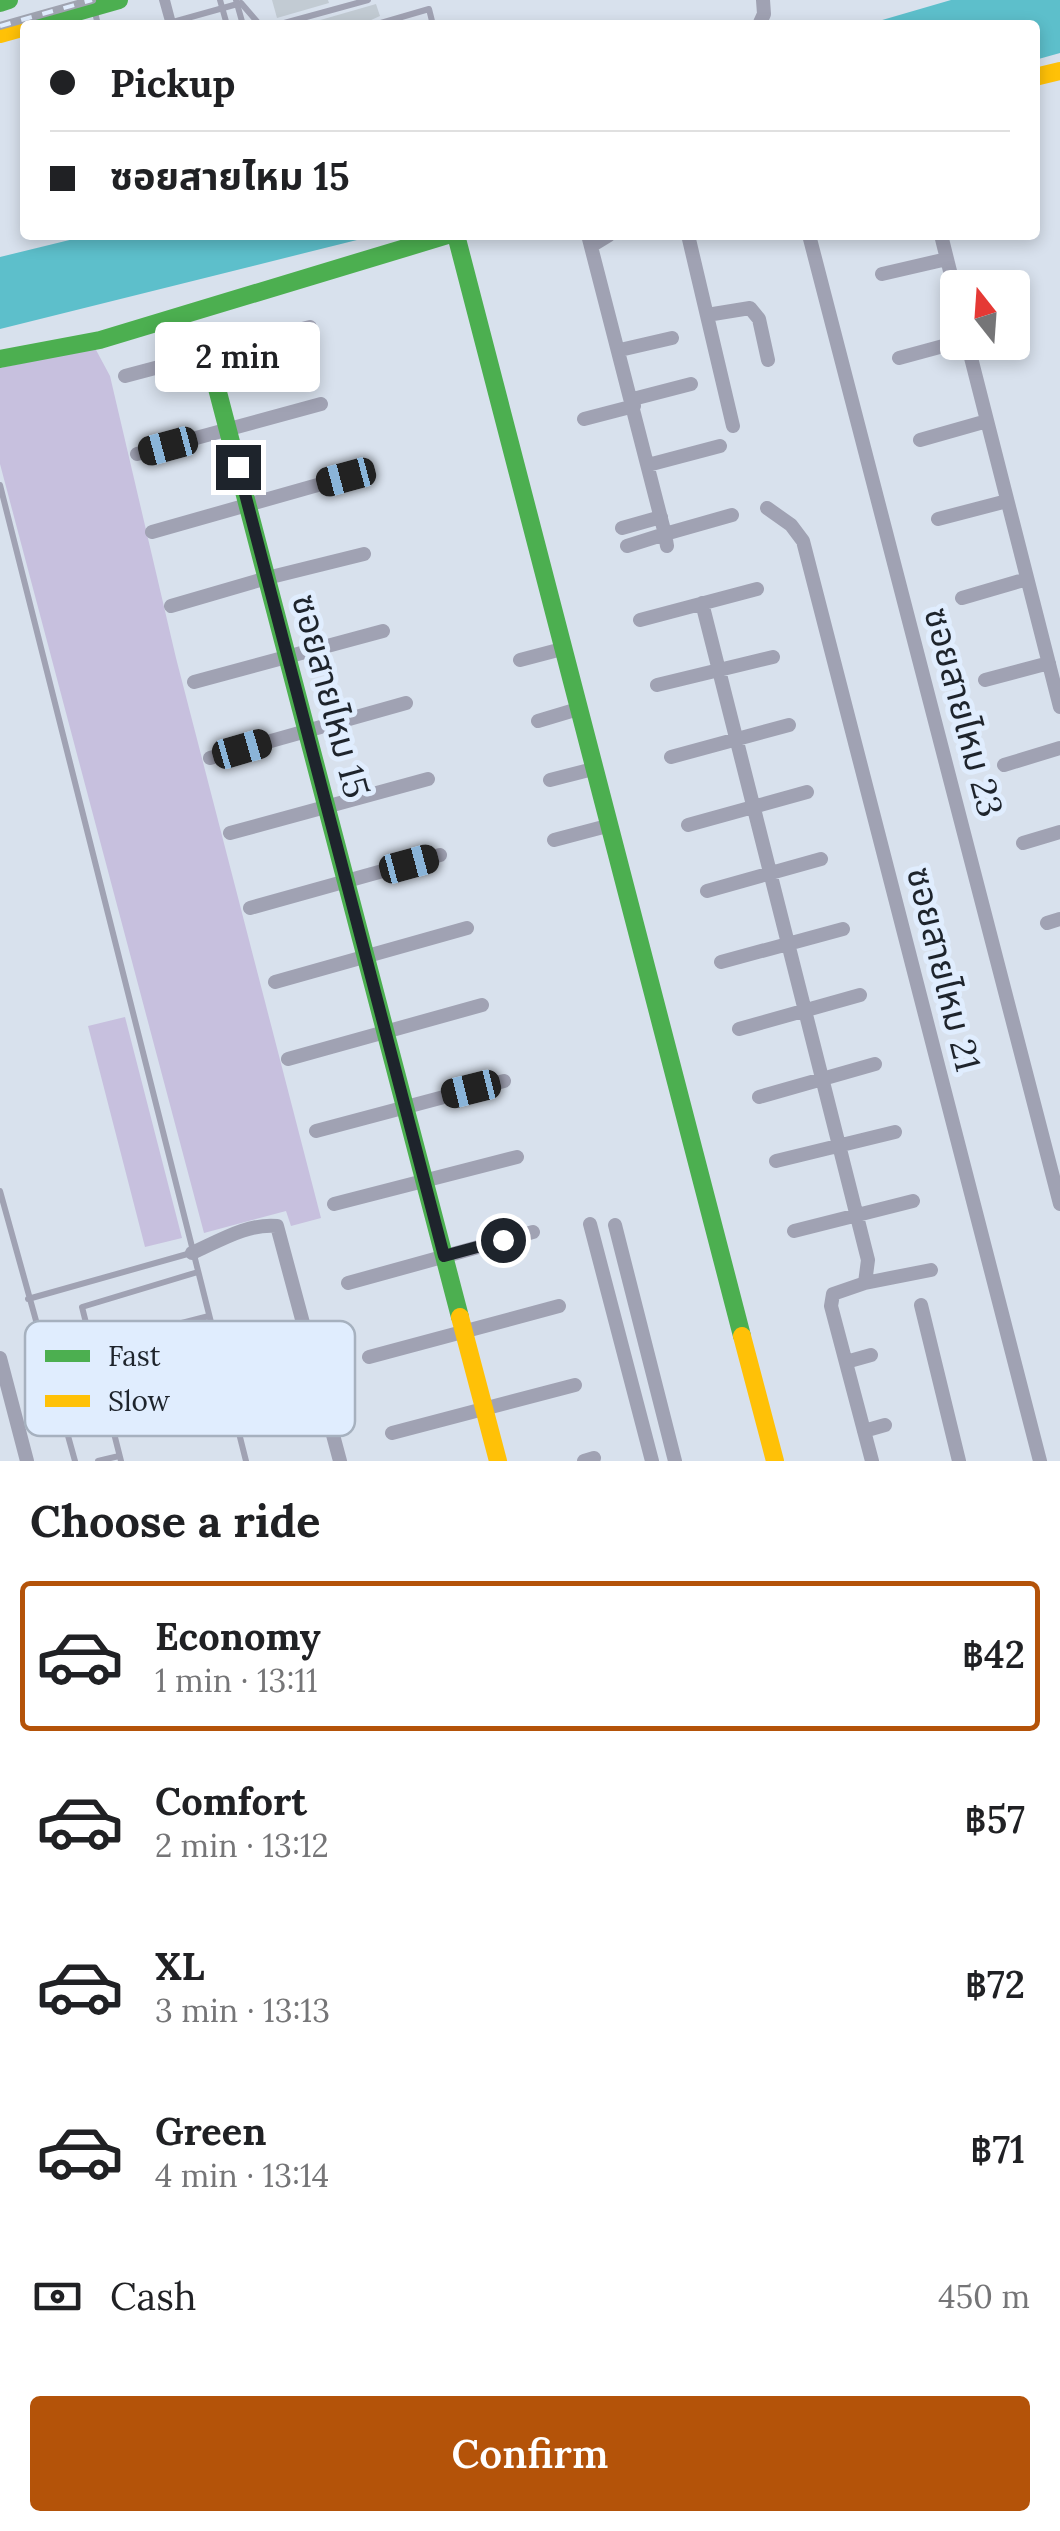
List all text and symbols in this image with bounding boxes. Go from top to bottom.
text: Pickup [110,59,235,107]
text: ซอยสายไหม 15 [110,152,349,200]
north arrow [940,270,1030,360]
map controls [940,270,1030,360]
callout: 2 min [156,322,320,392]
text: 2 min [195,336,280,377]
car [135,424,201,468]
route end [216,445,261,490]
car [313,455,379,499]
street label: ซอยสายไหม 15 [282,589,380,803]
street label: ซอยสายไหม 23 [914,602,1014,822]
car [209,726,275,772]
car [376,842,442,886]
street label: ซอยสายไหม 21 [897,862,991,1076]
car [438,1067,504,1111]
route start [481,1218,526,1263]
legend [25,1321,355,1436]
text: Fast [108,1338,161,1374]
text: Slow [108,1383,171,1419]
text: Choose a ride [30,1492,320,1549]
icon: car [35,1611,125,1701]
text: Economy [155,1612,321,1660]
text: ฿42 [962,1630,1025,1678]
text: 1 min · 13:11 [155,1660,318,1701]
icon: car [35,1776,125,1866]
text: Comfort [155,1777,307,1825]
text: ฿57 [965,1795,1025,1843]
text: 2 min · 13:12 [155,1825,329,1866]
icon: car [35,1941,125,2031]
text: XL [155,1942,205,1990]
text: ฿72 [965,1960,1025,2008]
text: 3 min · 13:13 [155,1990,330,2031]
icon: car [35,2106,125,2196]
text: Green [155,2107,267,2155]
text: ฿71 [970,2125,1025,2173]
text: 4 min · 13:14 [155,2155,329,2196]
icon: cash [30,2269,85,2324]
text: Cash [110,2272,197,2320]
text: 450 m [938,2276,1030,2317]
button: Confirm [30,2396,1030,2511]

